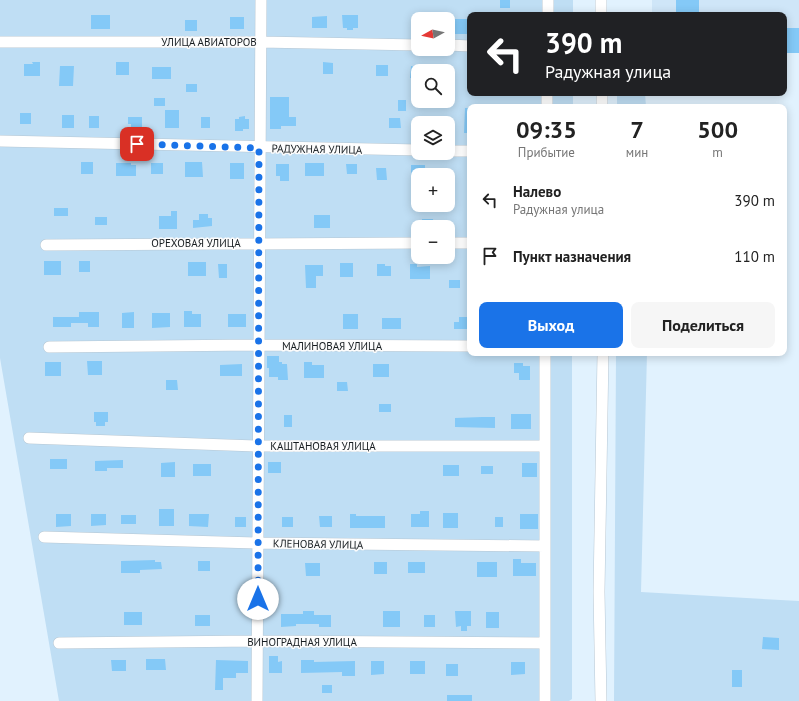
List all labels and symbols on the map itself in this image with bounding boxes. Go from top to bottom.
north arrow [411,12,455,56]
street label: УЛИЦА АВИАТОРОВ [161,35,257,49]
pin [120,127,154,161]
street label: РАДУЖНАЯ УЛИЦА [272,141,363,157]
street label: ОРЕХОВАЯ УЛИЦА [151,236,241,250]
street label: МАЛИНОВАЯ УЛИЦА [282,339,383,353]
street label: КАШТАНОВАЯ УЛИЦА [270,439,376,453]
street label: КЛЕНОВАЯ УЛИЦА [273,536,364,552]
position arrow [237,578,279,620]
street label: ВИНОГРАДНАЯ УЛИЦА [247,635,357,649]

